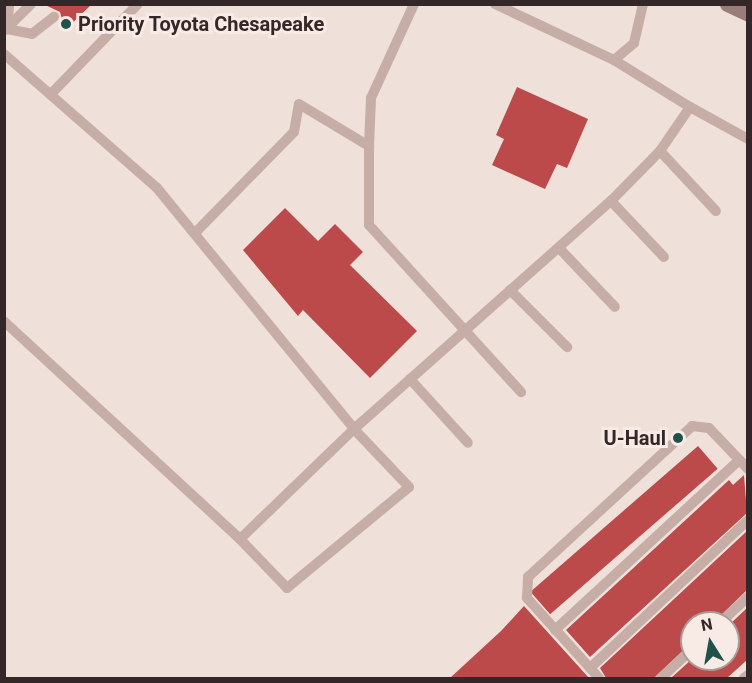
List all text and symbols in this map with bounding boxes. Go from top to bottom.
place label: Priority Toyota Chesapeake [78,12,325,36]
marker: Priority Toyota Chesapeake [59,17,73,31]
place label: U-Haul [604,426,666,450]
marker: U-Haul [671,431,685,445]
north arrow [680,611,740,671]
text: N [699,614,714,635]

